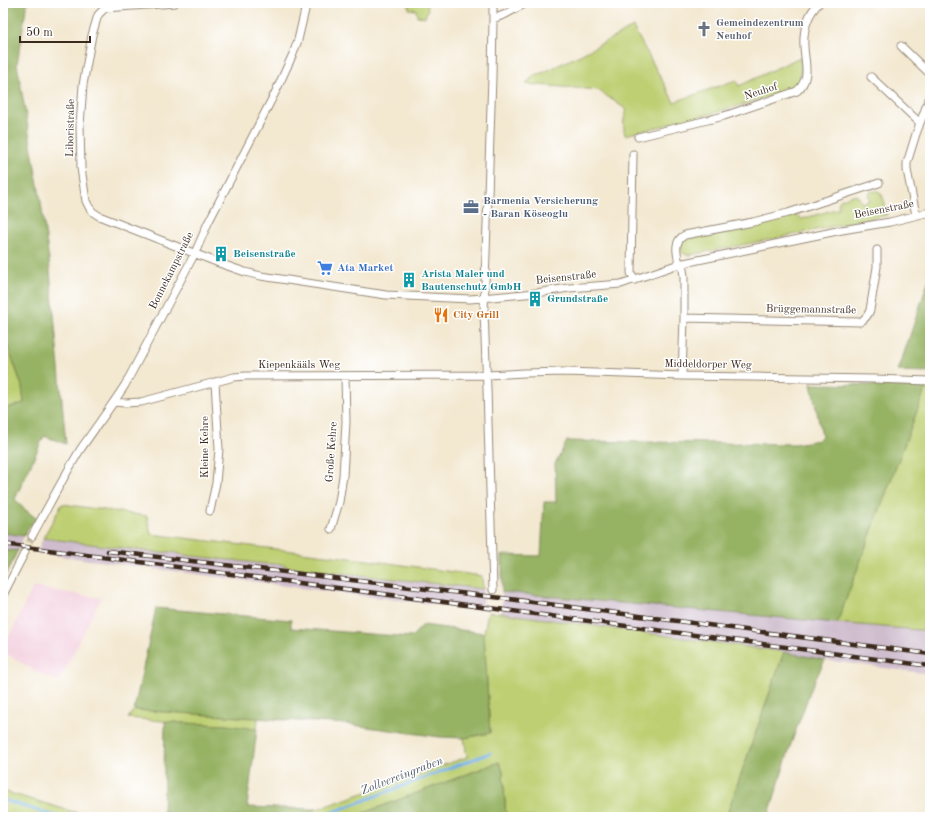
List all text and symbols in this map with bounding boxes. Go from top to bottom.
scale bar [20,18,90,44]
place label: Gemeindezentrum Neuhof [716,18,804,42]
church icon: Gemeindezentrum Neuhof [695,20,713,38]
text: 50 m [26,26,53,39]
street label: Neuhof [743,81,779,103]
street label: Liboristraße [65,99,77,157]
place label: Barmenia Versicherung - Baran Köseoglu [483,196,598,220]
office icon: Barmenia Versicherung - Baran Köseoglu [462,198,480,216]
street label: Beisenstraße [853,199,915,221]
street label: Bonnekampstraße [148,231,196,311]
building icon: Beisenstraße [212,245,230,263]
place label: Beisenstraße [233,249,296,260]
supermarket icon: Ata Market [316,259,334,277]
place label: Ata Market [337,263,393,274]
place label: Arista Maler und Bautenschutz GmbH [421,269,522,293]
street label: Beisenstraße [535,269,597,287]
building icon: Arista Maler und Bautenschutz GmbH [400,271,418,289]
building icon: Grundstraße [526,290,544,308]
place label: Grundstraße [547,294,608,305]
street label: Brüggemannstraße [766,304,856,316]
restaurant icon: City Grill [432,306,450,324]
place label: City Grill [453,310,500,321]
street label: Middeldorper Weg [664,359,752,371]
street label: Kiepenkääls Weg [258,360,340,371]
street label: Kleine Kehre [200,416,211,478]
street label: Große Kehre [324,421,340,483]
water label: Zollvereingraben [359,755,445,797]

